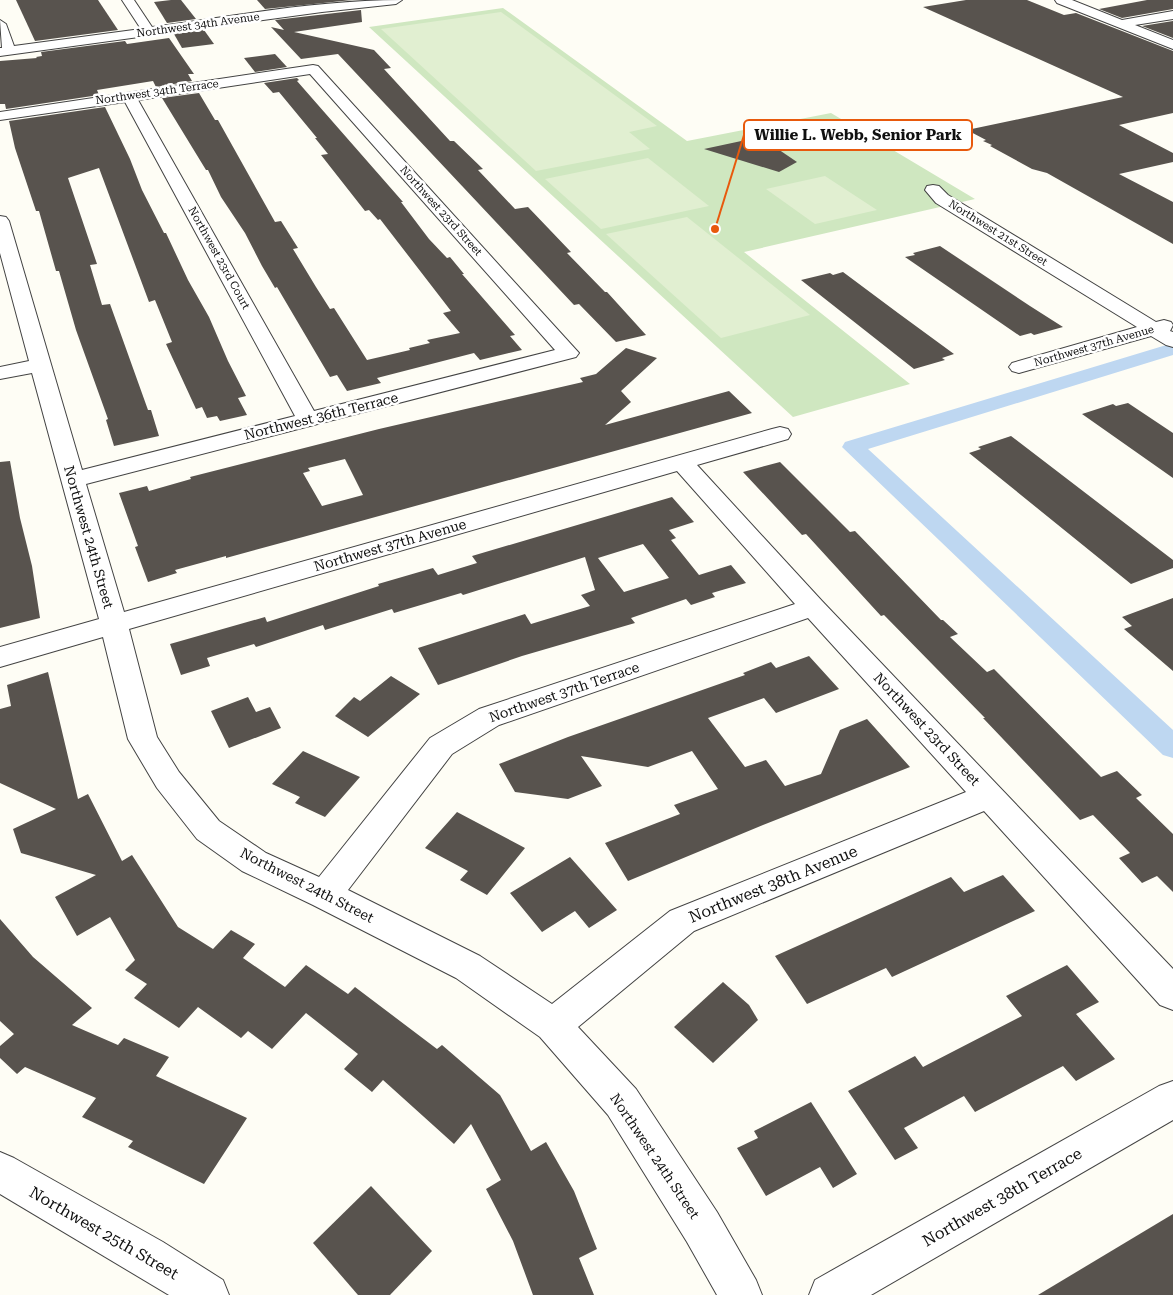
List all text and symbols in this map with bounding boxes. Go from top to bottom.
street label: Northwest 34th Avenue [136,10,260,40]
street label: Northwest 34th Terrace [95,77,219,107]
callout: Willie L. Webb, Senior Park [744,120,972,150]
text: Willie L. Webb, Senior Park [754,126,962,144]
street label: Northwest 23rd Street [397,163,485,259]
street label: Northwest 21st Street [946,197,1050,269]
street label: Northwest 23rd Court [185,204,253,312]
street label: Northwest 37th Avenue [1033,323,1155,369]
street label: Northwest 36th Terrace [242,389,400,443]
street label: Northwest 24th Street [61,464,117,610]
street label: Northwest 37th Avenue [312,515,468,574]
street label: Northwest 37th Terrace [487,659,642,725]
street label: Northwest 23rd Street [871,669,983,789]
street label: Northwest 38th Avenue [686,841,860,927]
street label: Northwest 24th Street [238,844,376,926]
street label: Northwest 24th Street [607,1090,703,1222]
street label: Northwest 38th Terrace [919,1143,1085,1250]
street label: Northwest 25th Street [26,1183,182,1283]

